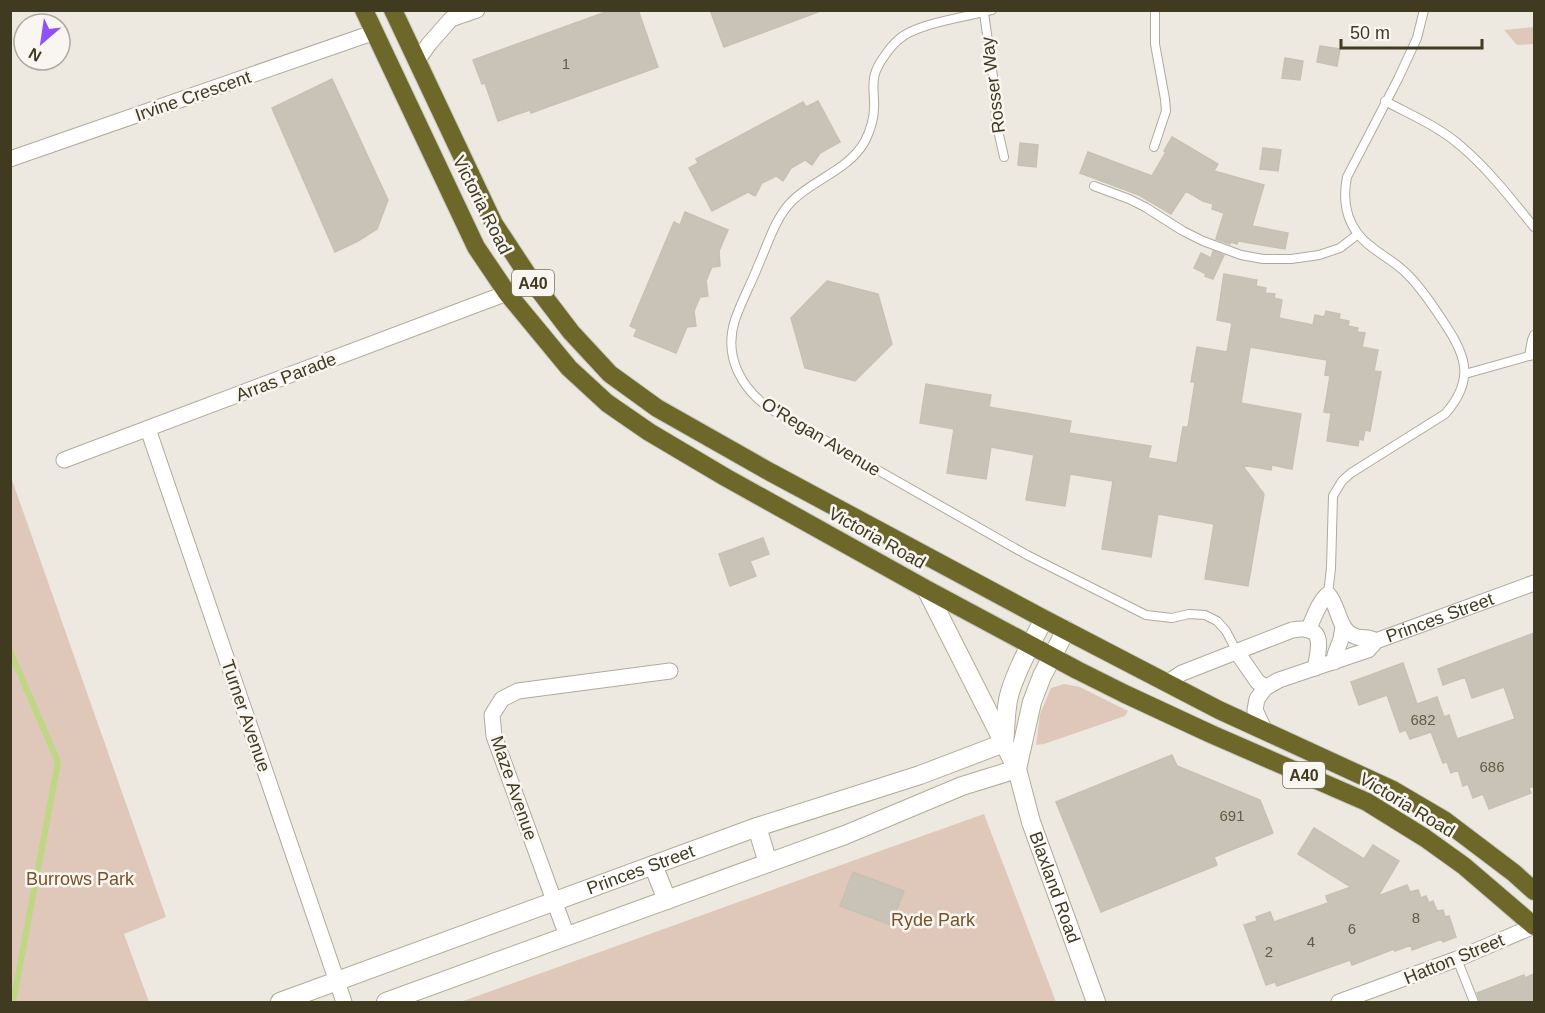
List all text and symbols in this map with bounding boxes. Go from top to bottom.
north arrow [12,12,72,72]
scale bar [1341,12,1482,50]
text: 50 m [1350,23,1390,43]
street label: Rosser Way [977,35,1009,135]
text: N [26,44,44,65]
house number: 1 [562,55,570,72]
street label: Irvine Crescent [133,67,253,125]
street label: Victoria Road [449,152,515,258]
road number: A40 [512,270,554,296]
street label: Arras Parade [233,349,339,405]
street label: O'Regan Avenue [758,394,884,480]
street label: Victoria Road [825,503,929,573]
street label: Princes Street [1383,589,1496,646]
street label: Turner Avenue [217,657,275,775]
house number: 682 [1410,711,1436,728]
street label: Maze Avenue [487,733,541,843]
house number: 686 [1479,758,1505,775]
road number: A40 [1283,762,1325,788]
street label: Victoria Road [1356,769,1458,841]
house number: 691 [1219,807,1245,824]
street label: Blaxland Road [1025,829,1084,946]
street label: Princes Street [584,841,697,899]
park label: Burrows Park [26,869,135,889]
house number: 8 [1412,909,1420,926]
park label: Ryde Park [891,910,976,930]
house number: 6 [1348,920,1356,937]
street label: Hatton Street [1401,930,1507,988]
house number: 4 [1307,933,1315,950]
house number: 2 [1265,943,1273,960]

